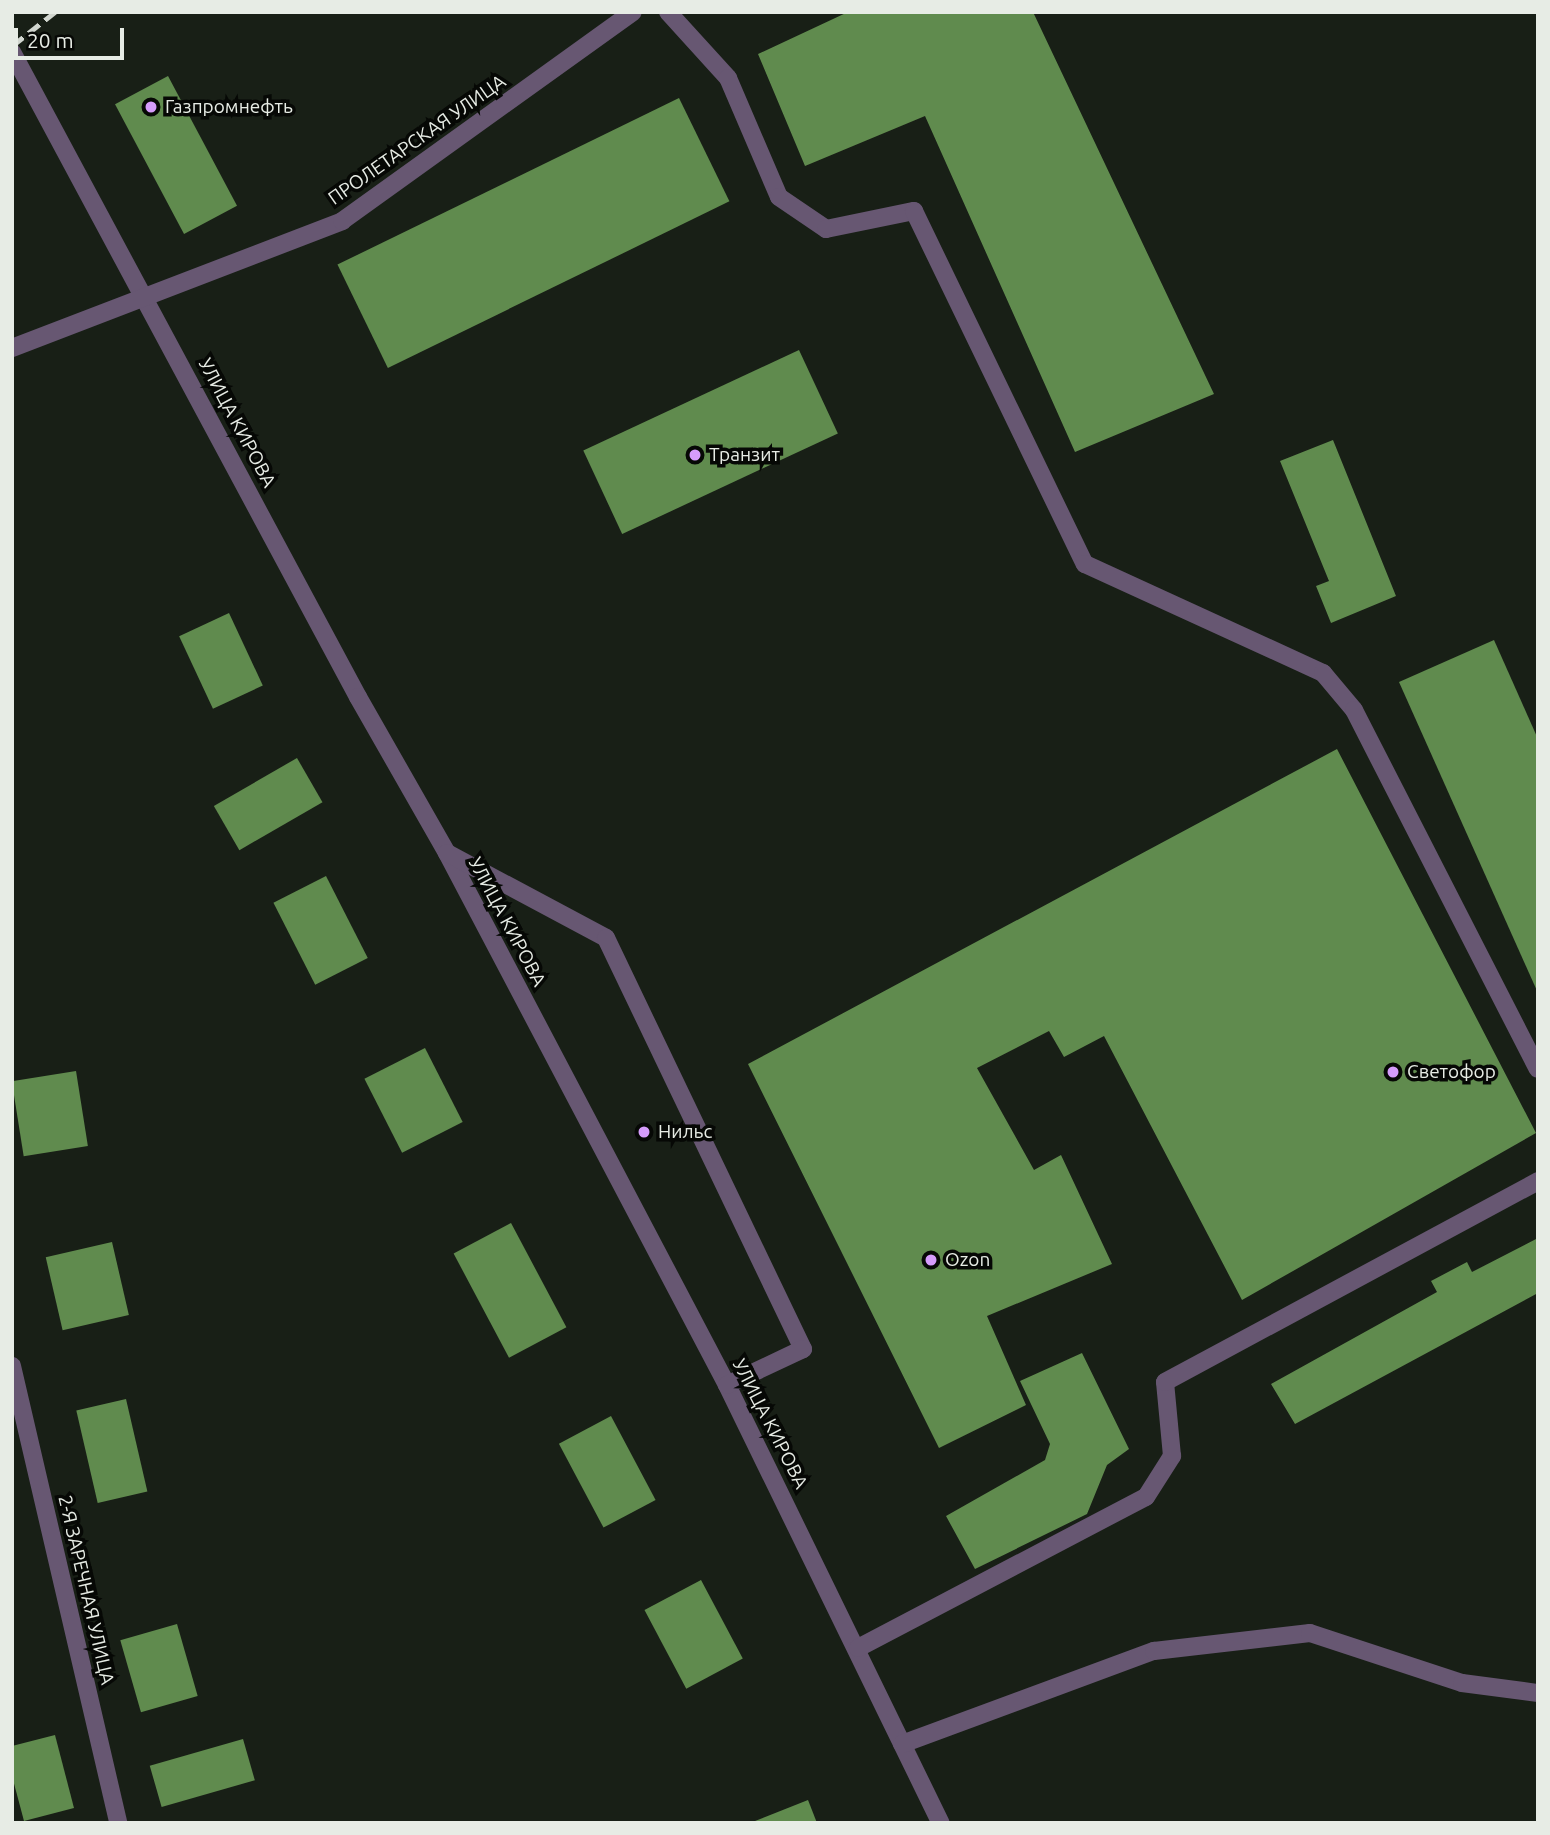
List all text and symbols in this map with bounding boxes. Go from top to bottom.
scale bar [18,14,128,58]
text: 20 m [27,28,74,52]
street label: ПРОЛЕТАРСКАЯ УЛИЦА [324,70,510,210]
place label: Газпромнефть [165,96,293,118]
marker: Газпромнефть [143,99,159,115]
street label: УЛИЦА КИРОВА [193,355,281,491]
place label: Транзит [709,444,780,466]
marker: Транзит [687,447,703,463]
street label: УЛИЦА КИРОВА [463,854,551,990]
place label: Светофор [1407,1061,1496,1083]
marker: Светофор [1385,1064,1401,1080]
place label: Нильс [658,1121,712,1143]
marker: Нильс [636,1124,652,1140]
place label: Ozon [945,1249,990,1271]
marker: Ozon [923,1252,939,1268]
street label: УЛИЦА КИРОВА [727,1355,813,1493]
street label: 2-Я ЗАРЕЧНАЯ УЛИЦА [53,1493,119,1687]

